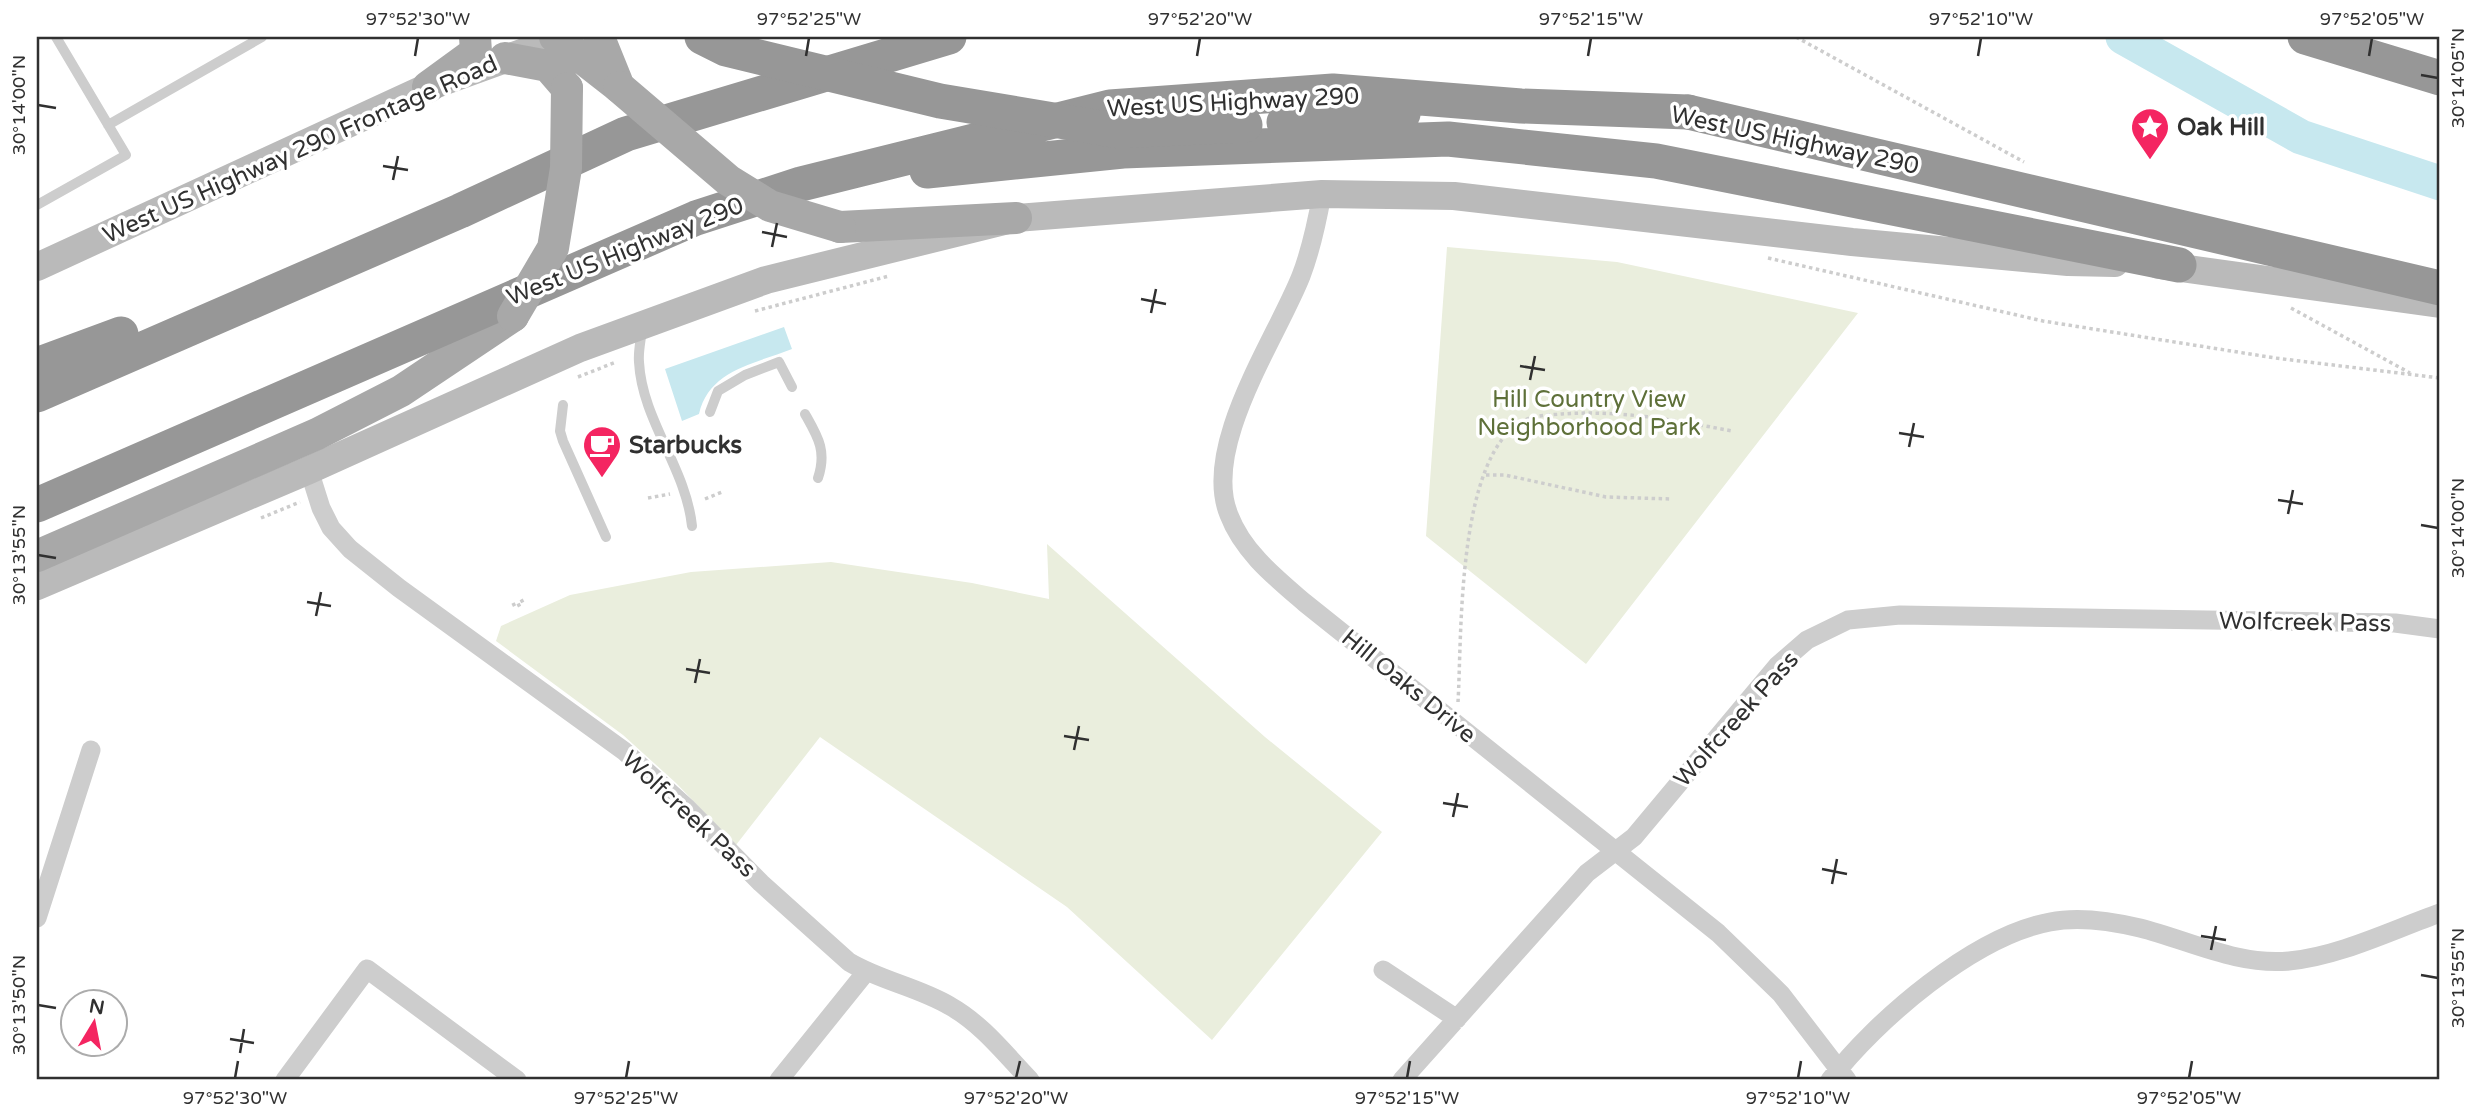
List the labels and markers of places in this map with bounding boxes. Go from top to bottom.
place icon: Oak Hill [2129,106,2171,161]
place label: Oak Hill [2177,113,2265,142]
cafe icon: Starbucks [581,424,623,479]
place label: Starbucks [629,431,742,460]

